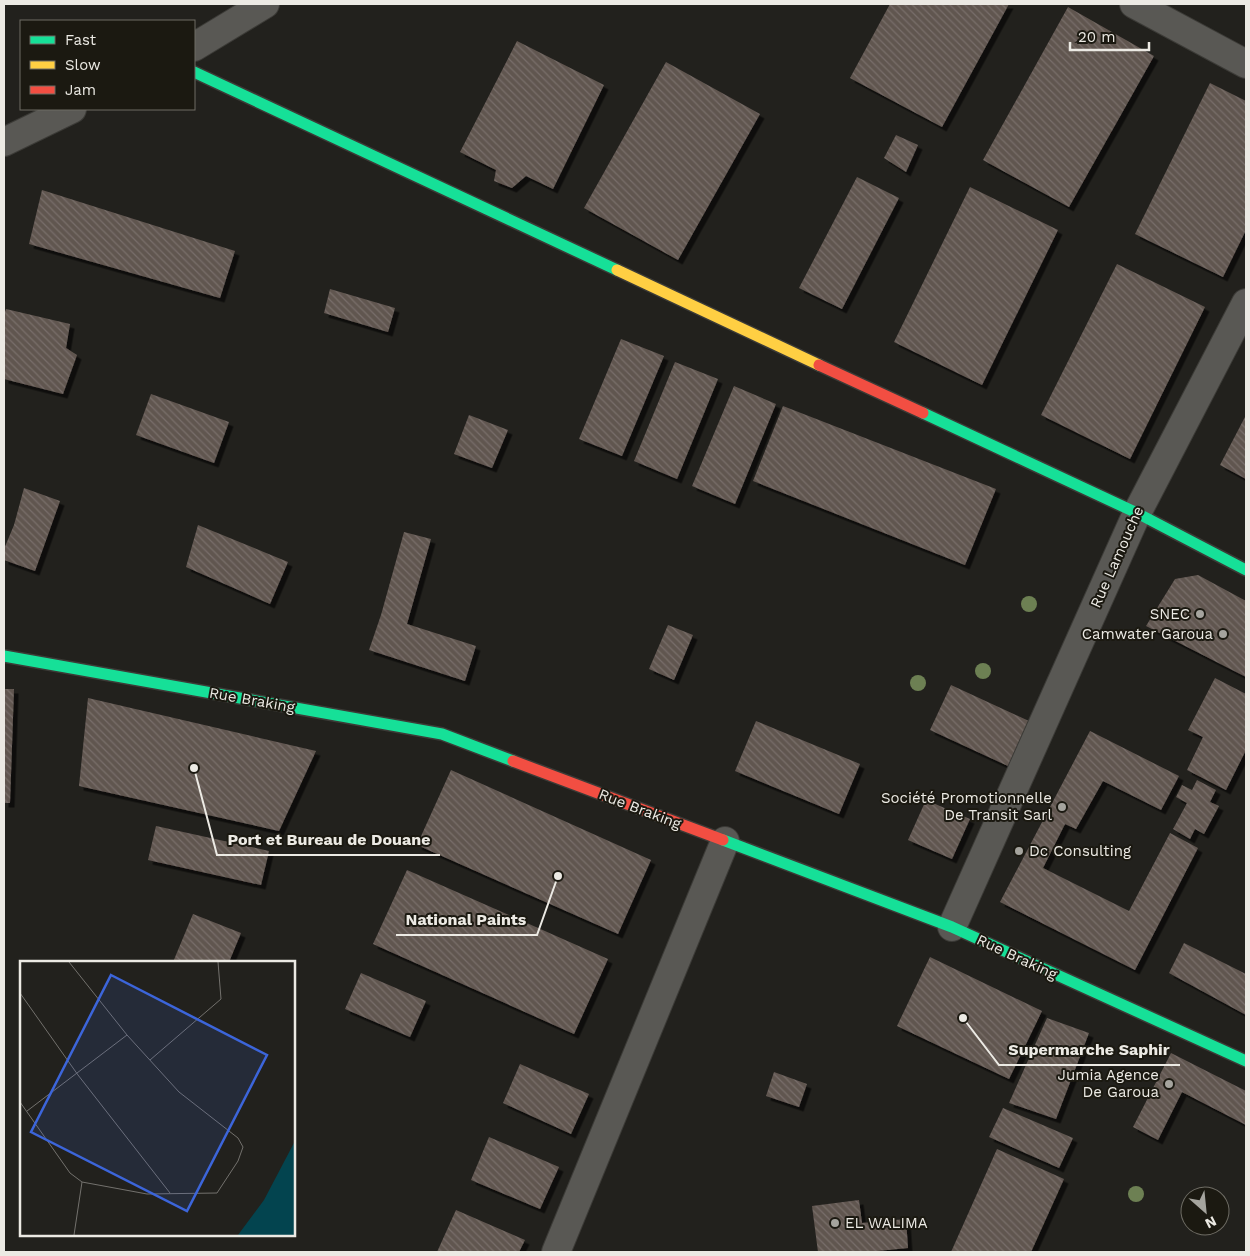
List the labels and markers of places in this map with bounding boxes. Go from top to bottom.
place label: SNEC [1150,605,1190,623]
marker: SNEC [1194,608,1206,620]
place label: Camwater Garoua [1082,625,1214,643]
marker: Camwater Garoua [1217,628,1229,640]
place label: Société Promotionnelle De Transit Sarl [881,789,1052,824]
marker: Société Promotionnelle De Transit Sarl [1056,801,1068,813]
callout: Port et Bureau de Douane [217,824,440,855]
place label: Dc Consulting [1029,842,1131,860]
marker: Dc Consulting [1013,845,1025,857]
callout: National Paints [396,904,537,935]
callout: Supermarche Saphir [999,1034,1180,1065]
place label: Jumia Agence De Garoua [1058,1066,1160,1101]
marker: Jumia Agence De Garoua [1163,1078,1175,1090]
place label: EL WALIMA [845,1214,928,1232]
marker: EL WALIMA [829,1217,841,1229]

